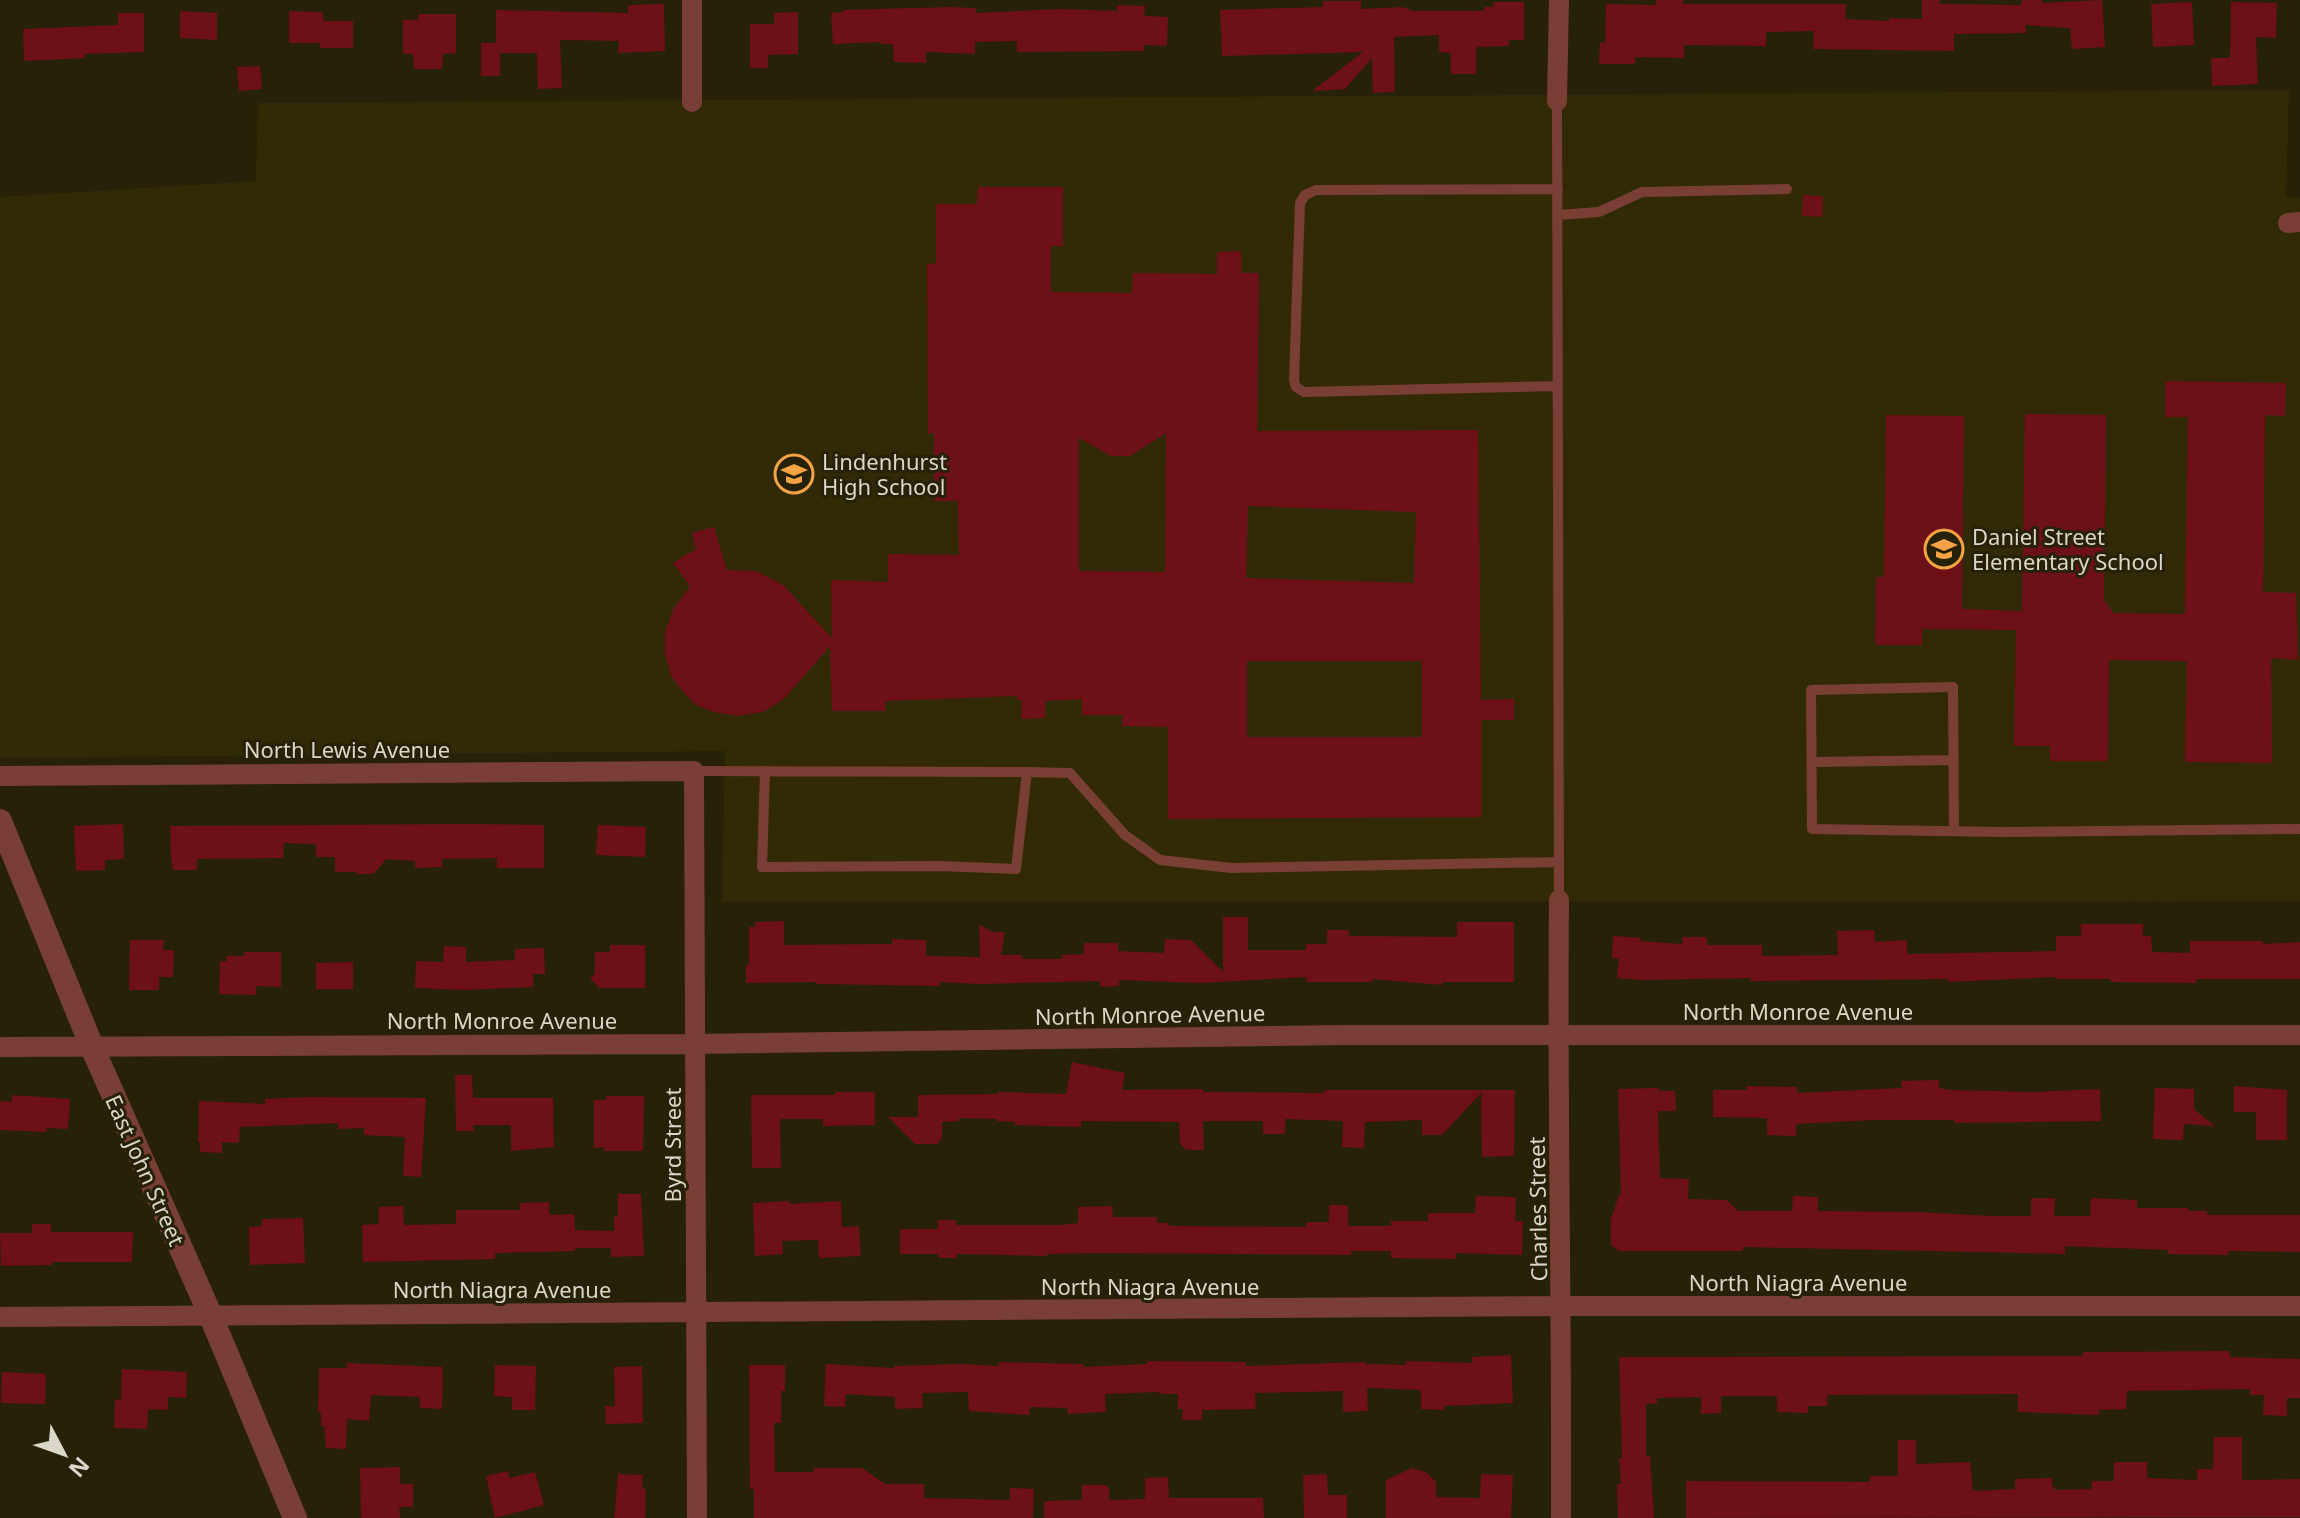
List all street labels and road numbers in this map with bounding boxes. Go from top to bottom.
street label: North Lewis Avenue [244,734,450,764]
street label: North Monroe Avenue [1683,996,1913,1026]
street label: North Monroe Avenue [1034,997,1266,1031]
street label: North Monroe Avenue [387,1005,617,1035]
street label: Byrd Street [657,1088,687,1202]
street label: East John Street [99,1090,193,1250]
street label: Charles Street [1521,1136,1553,1282]
street label: North Niagra Avenue [1689,1267,1907,1297]
street label: North Niagra Avenue [1041,1271,1259,1301]
street label: North Niagra Avenue [393,1274,611,1304]

